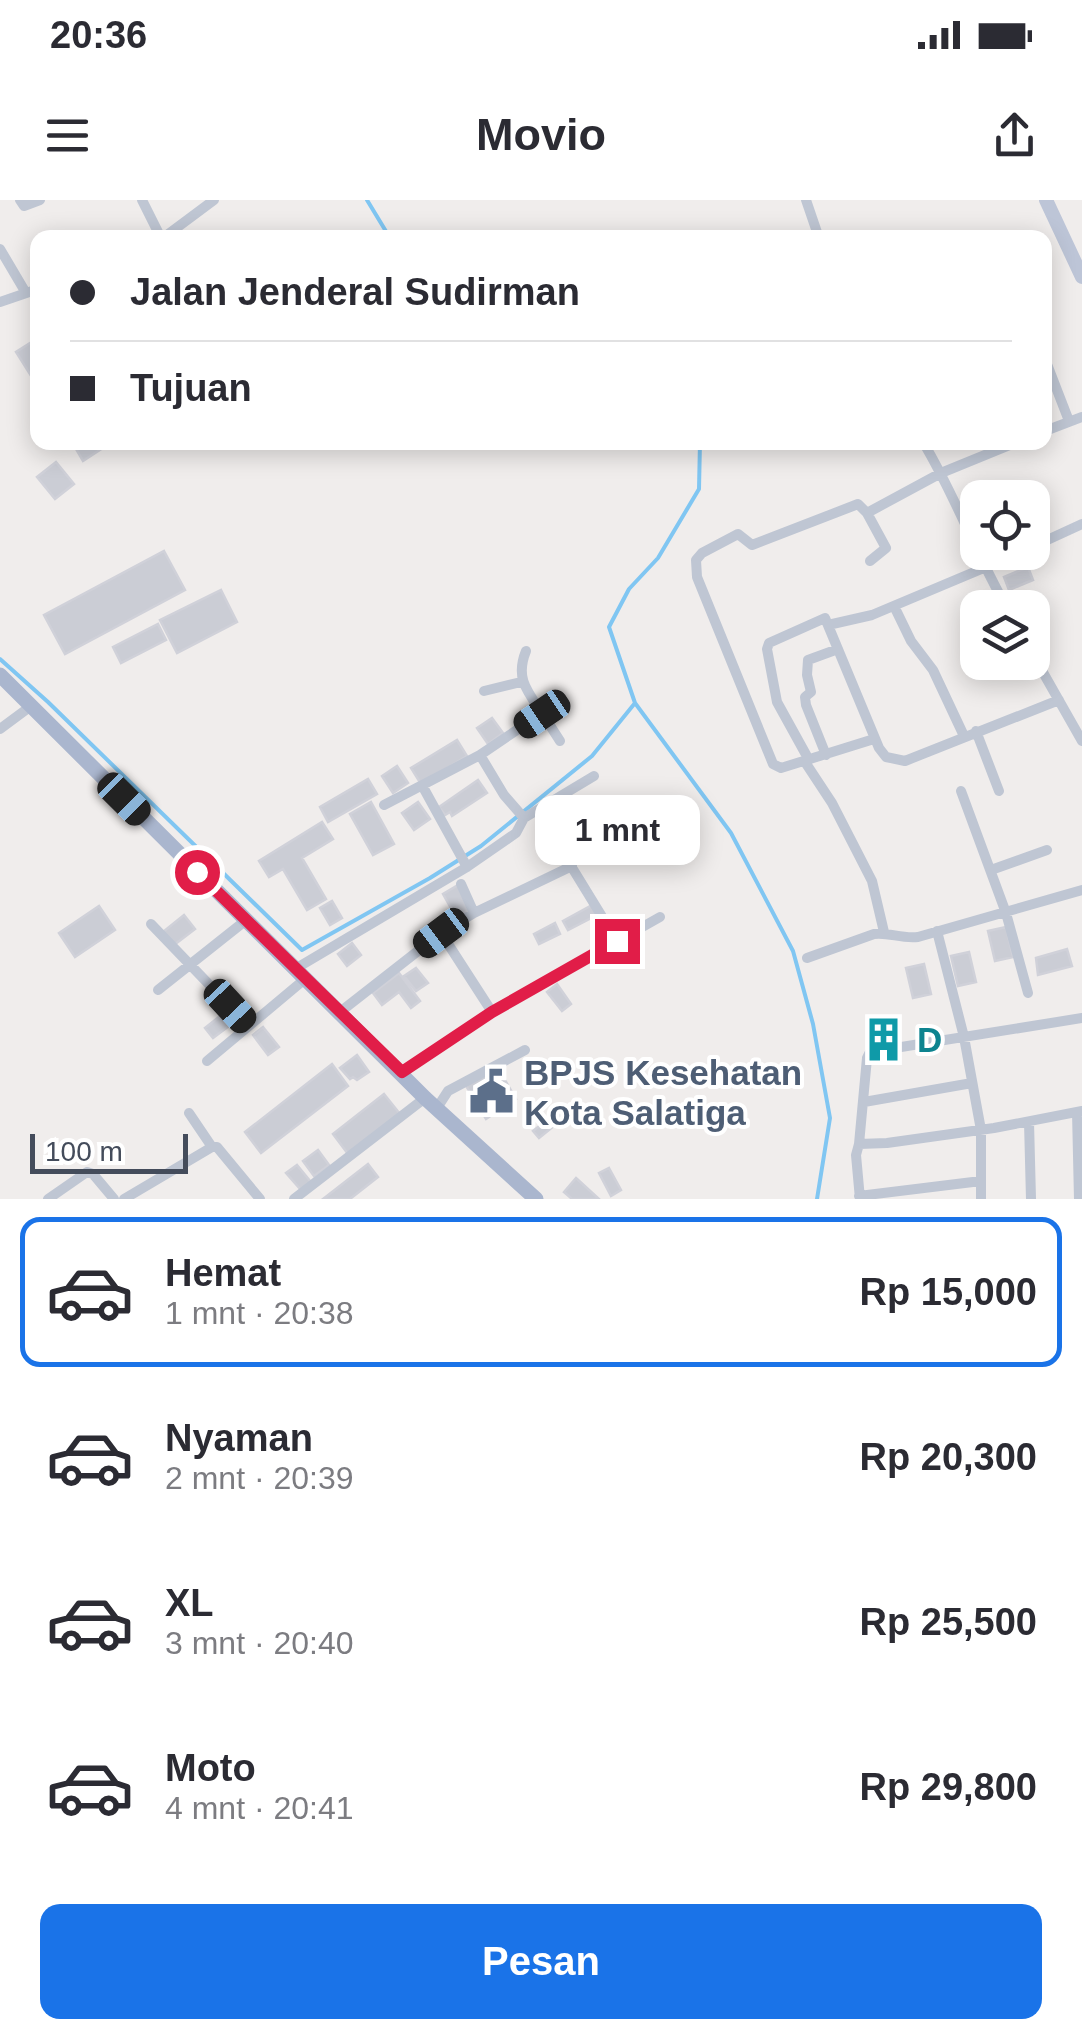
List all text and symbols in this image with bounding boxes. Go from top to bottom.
text: 20:36 [50,14,147,56]
icon: menu [40,108,95,163]
icon: share [987,108,1042,163]
text: Movio [476,109,606,160]
text: Jalan Jenderal Sudirman [130,271,580,313]
text: Tujuan [130,367,252,409]
map controls [960,480,1050,680]
button: locate [960,480,1050,570]
button: layers [960,590,1050,680]
car [509,685,575,743]
car [92,767,156,831]
callout: 1 mnt [534,796,700,866]
text: 1 mnt [575,812,660,848]
route start [175,850,220,895]
car [408,903,474,963]
route end [595,919,640,964]
car [199,974,261,1038]
building icon: D [860,1015,908,1063]
place label: D [917,1020,942,1059]
place label: BPJS Kesehatan Kota Salatiga [524,1053,802,1132]
public building icon: BPJS Kesehatan Kota Salatiga [467,1068,515,1116]
scale bar [30,1129,188,1174]
text: 100 m [45,1136,123,1167]
icon: car [45,1247,135,1337]
text: Hemat [165,1252,281,1294]
text: Rp 15,000 [860,1271,1037,1313]
text: 1 mnt · 20:38 [165,1295,354,1331]
icon: car [45,1412,135,1502]
text: Nyaman [165,1417,313,1459]
text: Rp 20,300 [860,1436,1037,1478]
text: 2 mnt · 20:39 [165,1460,354,1496]
icon: car [45,1577,135,1667]
text: XL [165,1582,214,1624]
text: Rp 25,500 [860,1601,1037,1643]
text: 3 mnt · 20:40 [165,1625,354,1661]
icon: car [45,1742,135,1832]
text: Moto [165,1747,256,1789]
text: Rp 29,800 [860,1766,1037,1808]
text: 4 mnt · 20:41 [165,1790,354,1826]
button: Pesan [40,1904,1042,2019]

